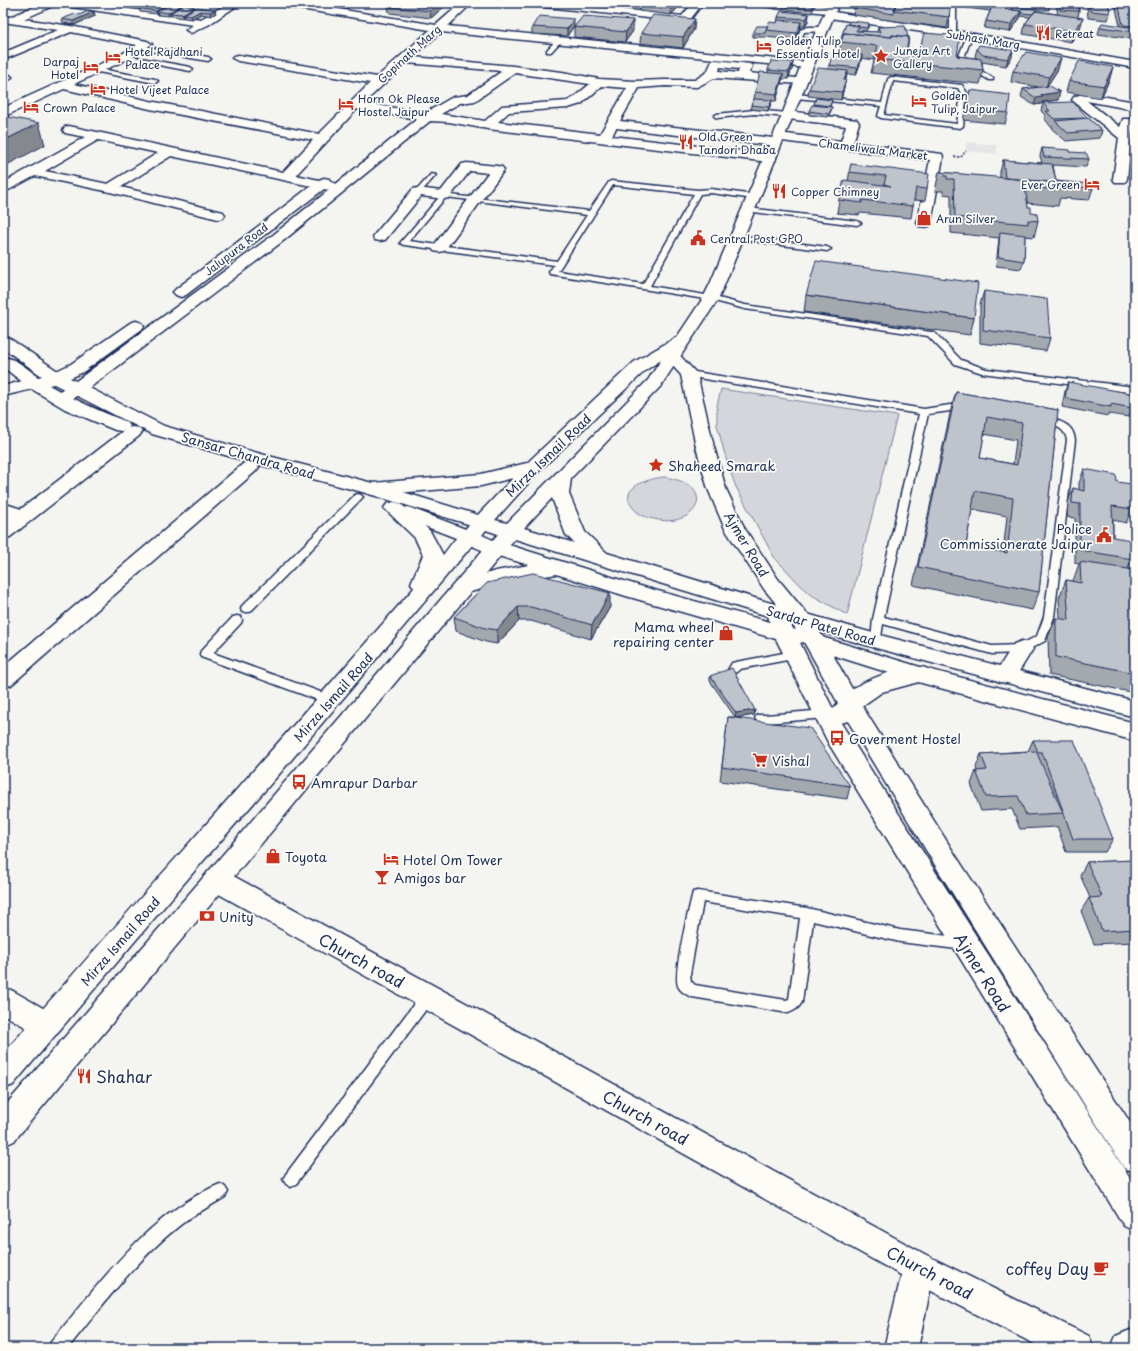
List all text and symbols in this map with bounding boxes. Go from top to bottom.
street label: Gopinath Marg [373,21,445,87]
restaurant icon: Retreat [1034,24,1052,42]
street label: Subhash Marg [945,25,1021,53]
place label: Retreat [1055,25,1094,42]
place label: Golden Tulip Essentials Hotel [776,32,860,62]
hotel icon: Golden Tulip Essentials Hotel [755,37,773,55]
place label: Juneja Art Gallery [893,42,951,72]
place label: Hotel Rajdhani Palace [125,43,203,73]
place icon: Juneja Art Gallery [872,47,890,65]
hotel icon: Hotel Rajdhani Palace [104,48,122,66]
place label: Darpaj Hotel [43,53,79,83]
hotel icon: Darpaj Hotel [82,58,100,76]
hotel icon: Hotel Vijeet Palace [89,80,107,98]
place label: Hotel Vijeet Palace [110,81,210,98]
place label: Golden Tulip, Jaipur [931,87,997,117]
place label: Horn Ok Please Hostel Jaipur [358,90,440,120]
hotel icon: Golden Tulip, Jaipur [910,92,928,110]
hotel icon: Horn Ok Please Hostel Jaipur [337,95,355,113]
hotel icon: Crown Palace [22,98,40,116]
place label: Crown Palace [43,99,116,116]
place label: Old Green Tandori Dhaba [698,128,776,158]
restaurant icon: Old Green Tandori Dhaba [677,133,695,151]
street label: Chameliwala Market [817,134,929,164]
hotel icon: Ever Green [1083,175,1101,193]
place label: Ever Green [1021,176,1080,193]
restaurant icon: Copper Chimney [770,182,788,200]
place label: Copper Chimney [791,183,879,200]
shop icon: Arun Silver [915,209,933,227]
place label: Arun Silver [936,210,995,227]
street label: Jalupura Road [200,219,272,279]
public building icon: Central Post GPO [689,229,707,247]
place label: Central Post GPO [710,230,803,247]
street label: Mirza Ismail Road [501,409,595,501]
street label: Sansar Chandra Road [179,427,317,483]
place icon: Shaheed Smarak [647,456,665,474]
place label: Shaheed Smarak [668,456,775,475]
street label: Ajmer Road [720,508,774,580]
place label: Police Commissionerate Jaipur [940,519,1092,553]
public building icon: Police Commissionerate Jaipur [1095,526,1113,544]
street label: Sardar Patel Road [764,600,878,650]
place label: Mama wheel repairing center [613,617,715,651]
shop icon: Mama wheel repairing center [717,624,735,642]
street label: Mirza Ismail Road [289,648,377,746]
bus stop icon: Goverment Hostel [828,729,846,747]
place label: Goverment Hostel [849,729,961,748]
supermarket icon: Vishal [751,751,769,769]
place label: Vishal [772,751,809,770]
bus stop icon: Amrapur Darbar [290,773,308,791]
place label: Amrapur Darbar [311,773,418,792]
shop icon: Toyota [264,847,282,865]
place label: Toyota [285,847,328,866]
hotel icon: Hotel Om Tower [382,850,400,868]
place label: Hotel Om Tower [403,850,503,869]
bar icon: Amigos bar [373,868,391,886]
place label: Amigos bar [394,868,466,887]
street label: Mirza Ismail Road [76,892,164,990]
bank icon: Unity [198,907,216,925]
place label: Unity [219,907,254,926]
street label: Church road [315,926,409,994]
street label: Ajmer Road [949,927,1017,1017]
place label: Shahar [96,1064,153,1088]
restaurant icon: Shahar [75,1067,93,1085]
street label: Church road [599,1083,693,1151]
street label: Church road [882,1239,978,1305]
place label: coffey Day [1006,1256,1089,1280]
cafe icon: coffey Day [1092,1259,1110,1277]

